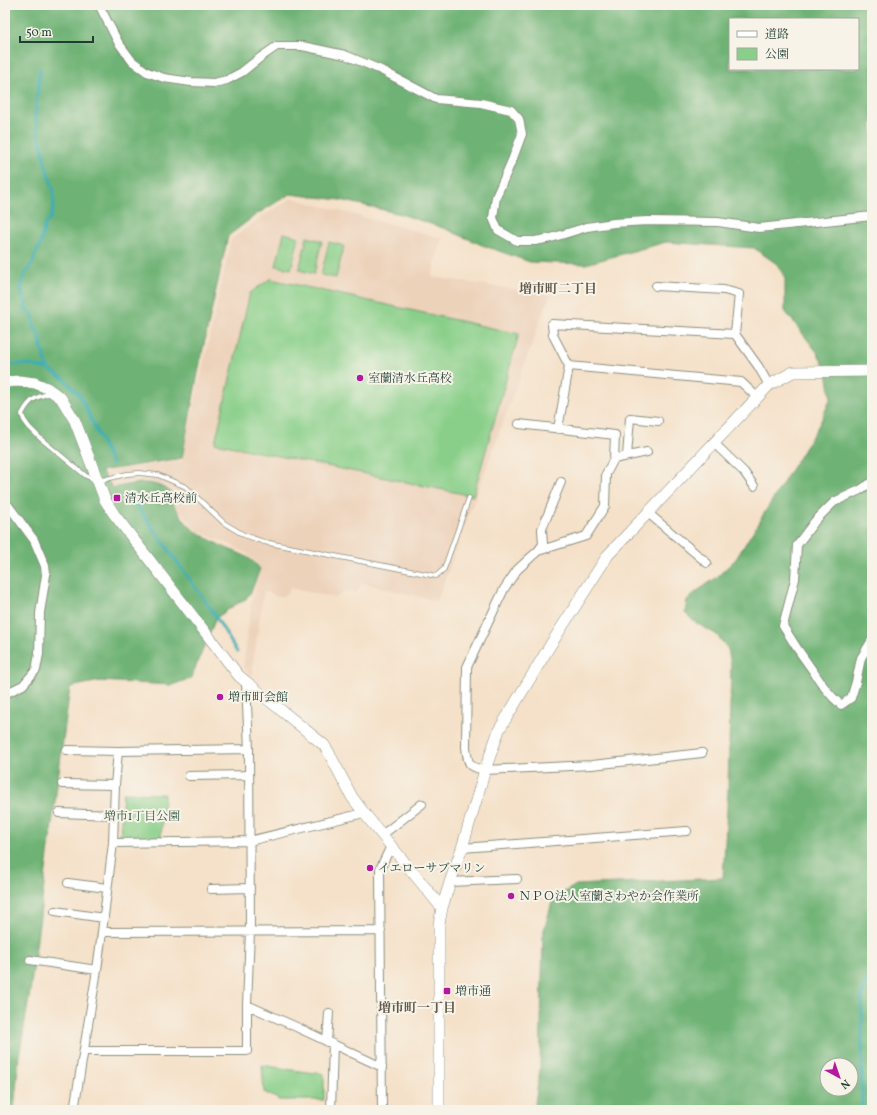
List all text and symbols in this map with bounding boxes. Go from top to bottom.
scale bar [20,18,93,44]
legend [729,18,859,70]
text: 50 m [26,25,52,41]
text: 道路 [765,27,789,43]
text: 公園 [765,47,789,63]
district label: 増市町二丁目 [519,281,597,299]
place label: 室蘭清水丘高校 [368,371,452,387]
marker: 室蘭清水丘高校 [355,373,365,383]
place label: 清水丘高校前 [125,491,197,507]
marker: 清水丘高校前 [112,493,122,503]
place label: 増市町会館 [228,690,288,706]
marker: 増市町会館 [215,692,225,702]
park label: 増市1丁目公園 [104,809,180,825]
place label: イエローサブマリン [378,861,486,877]
marker: イエローサブマリン [365,863,375,873]
place label: ＮＰＯ法人室蘭さわやか会作業所 [519,889,699,905]
marker: ＮＰＯ法人室蘭さわやか会作業所 [506,891,516,901]
place label: 増市通 [455,984,491,1000]
marker: 増市通 [442,986,452,996]
district label: 増市町一丁目 [378,1000,456,1018]
north arrow [819,1057,859,1097]
text: N [837,1075,852,1092]

